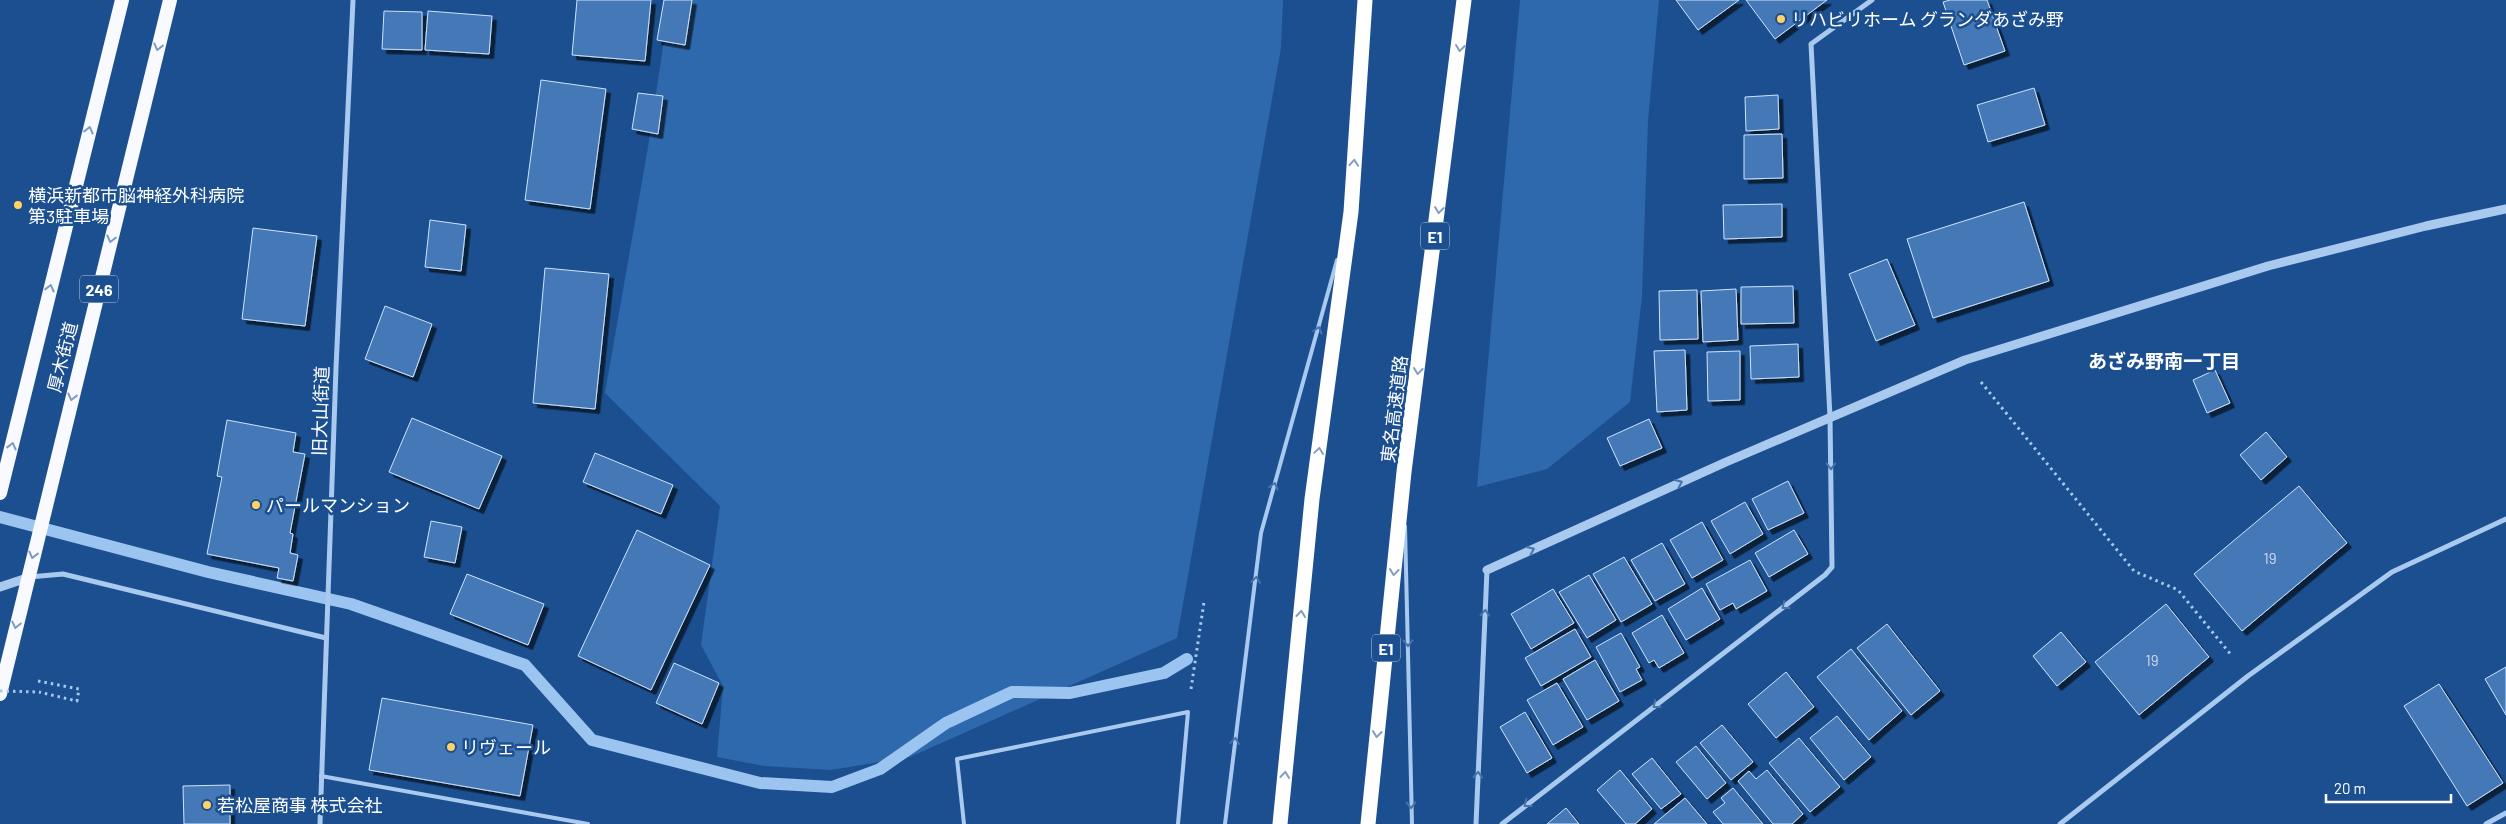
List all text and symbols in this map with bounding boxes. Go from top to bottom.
place label: リハビリホーム グランダあざみ野 [1791,8,2064,30]
marker: リハビリホーム グランダあざみ野 [1775,13,1787,25]
one-way arrow [153,43,164,52]
one-way arrow [1455,45,1466,53]
one-way arrow [83,126,94,135]
one-way arrow [1349,159,1360,167]
place label: 横浜新都市脳神経外科病院 第3駐車場 [28,184,244,227]
marker: 横浜新都市脳神経外科病院 第3駐車場 [12,199,24,211]
one-way arrow [1434,205,1444,214]
road number: E1 [1421,222,1449,250]
one-way arrow [106,235,117,244]
road number: 246 [80,276,118,302]
one-way arrow [44,283,55,292]
street label: 厚木街道 [43,319,81,395]
one-way arrow [1312,325,1323,334]
district label: あざみ野南一丁目 [2088,349,2240,372]
street label: 東名高速道路 [1377,354,1411,464]
street label: 旧大山街道 [307,366,333,456]
one-way arrow [1413,366,1423,375]
one-way arrow [67,392,78,401]
one-way arrow [6,442,16,450]
one-way arrow [1313,446,1324,454]
one-way arrow [1826,462,1836,470]
one-way arrow [1674,479,1683,489]
one-way arrow [1269,483,1279,491]
place label: パールマンション [266,494,410,516]
marker: パールマンション [250,499,262,511]
one-way arrow [1526,545,1535,556]
house number: 19 [2263,549,2277,567]
one-way arrow [28,550,39,559]
one-way arrow [1389,569,1400,577]
one-way arrow [1250,575,1260,584]
one-way arrow [1782,600,1791,608]
one-way arrow [1295,609,1306,617]
one-way arrow [1480,609,1490,616]
one-way arrow [11,621,22,629]
road number: E1 [1372,634,1400,661]
one-way arrow [1403,640,1413,647]
house number: 19 [2145,651,2159,669]
one-way arrow [1653,699,1662,707]
one-way arrow [1372,730,1383,738]
place label: リヴェール [461,736,551,758]
one-way arrow [1229,737,1240,745]
marker: リヴェール [445,741,457,753]
one-way arrow [1279,771,1290,779]
one-way arrow [1472,771,1483,779]
scale bar [2326,772,2451,804]
text: 20 m [2334,779,2366,797]
place label: 若松屋商事 株式会社 [217,794,383,816]
one-way arrow [1524,798,1533,807]
marker: 若松屋商事 株式会社 [201,799,213,811]
one-way arrow [1406,802,1416,809]

